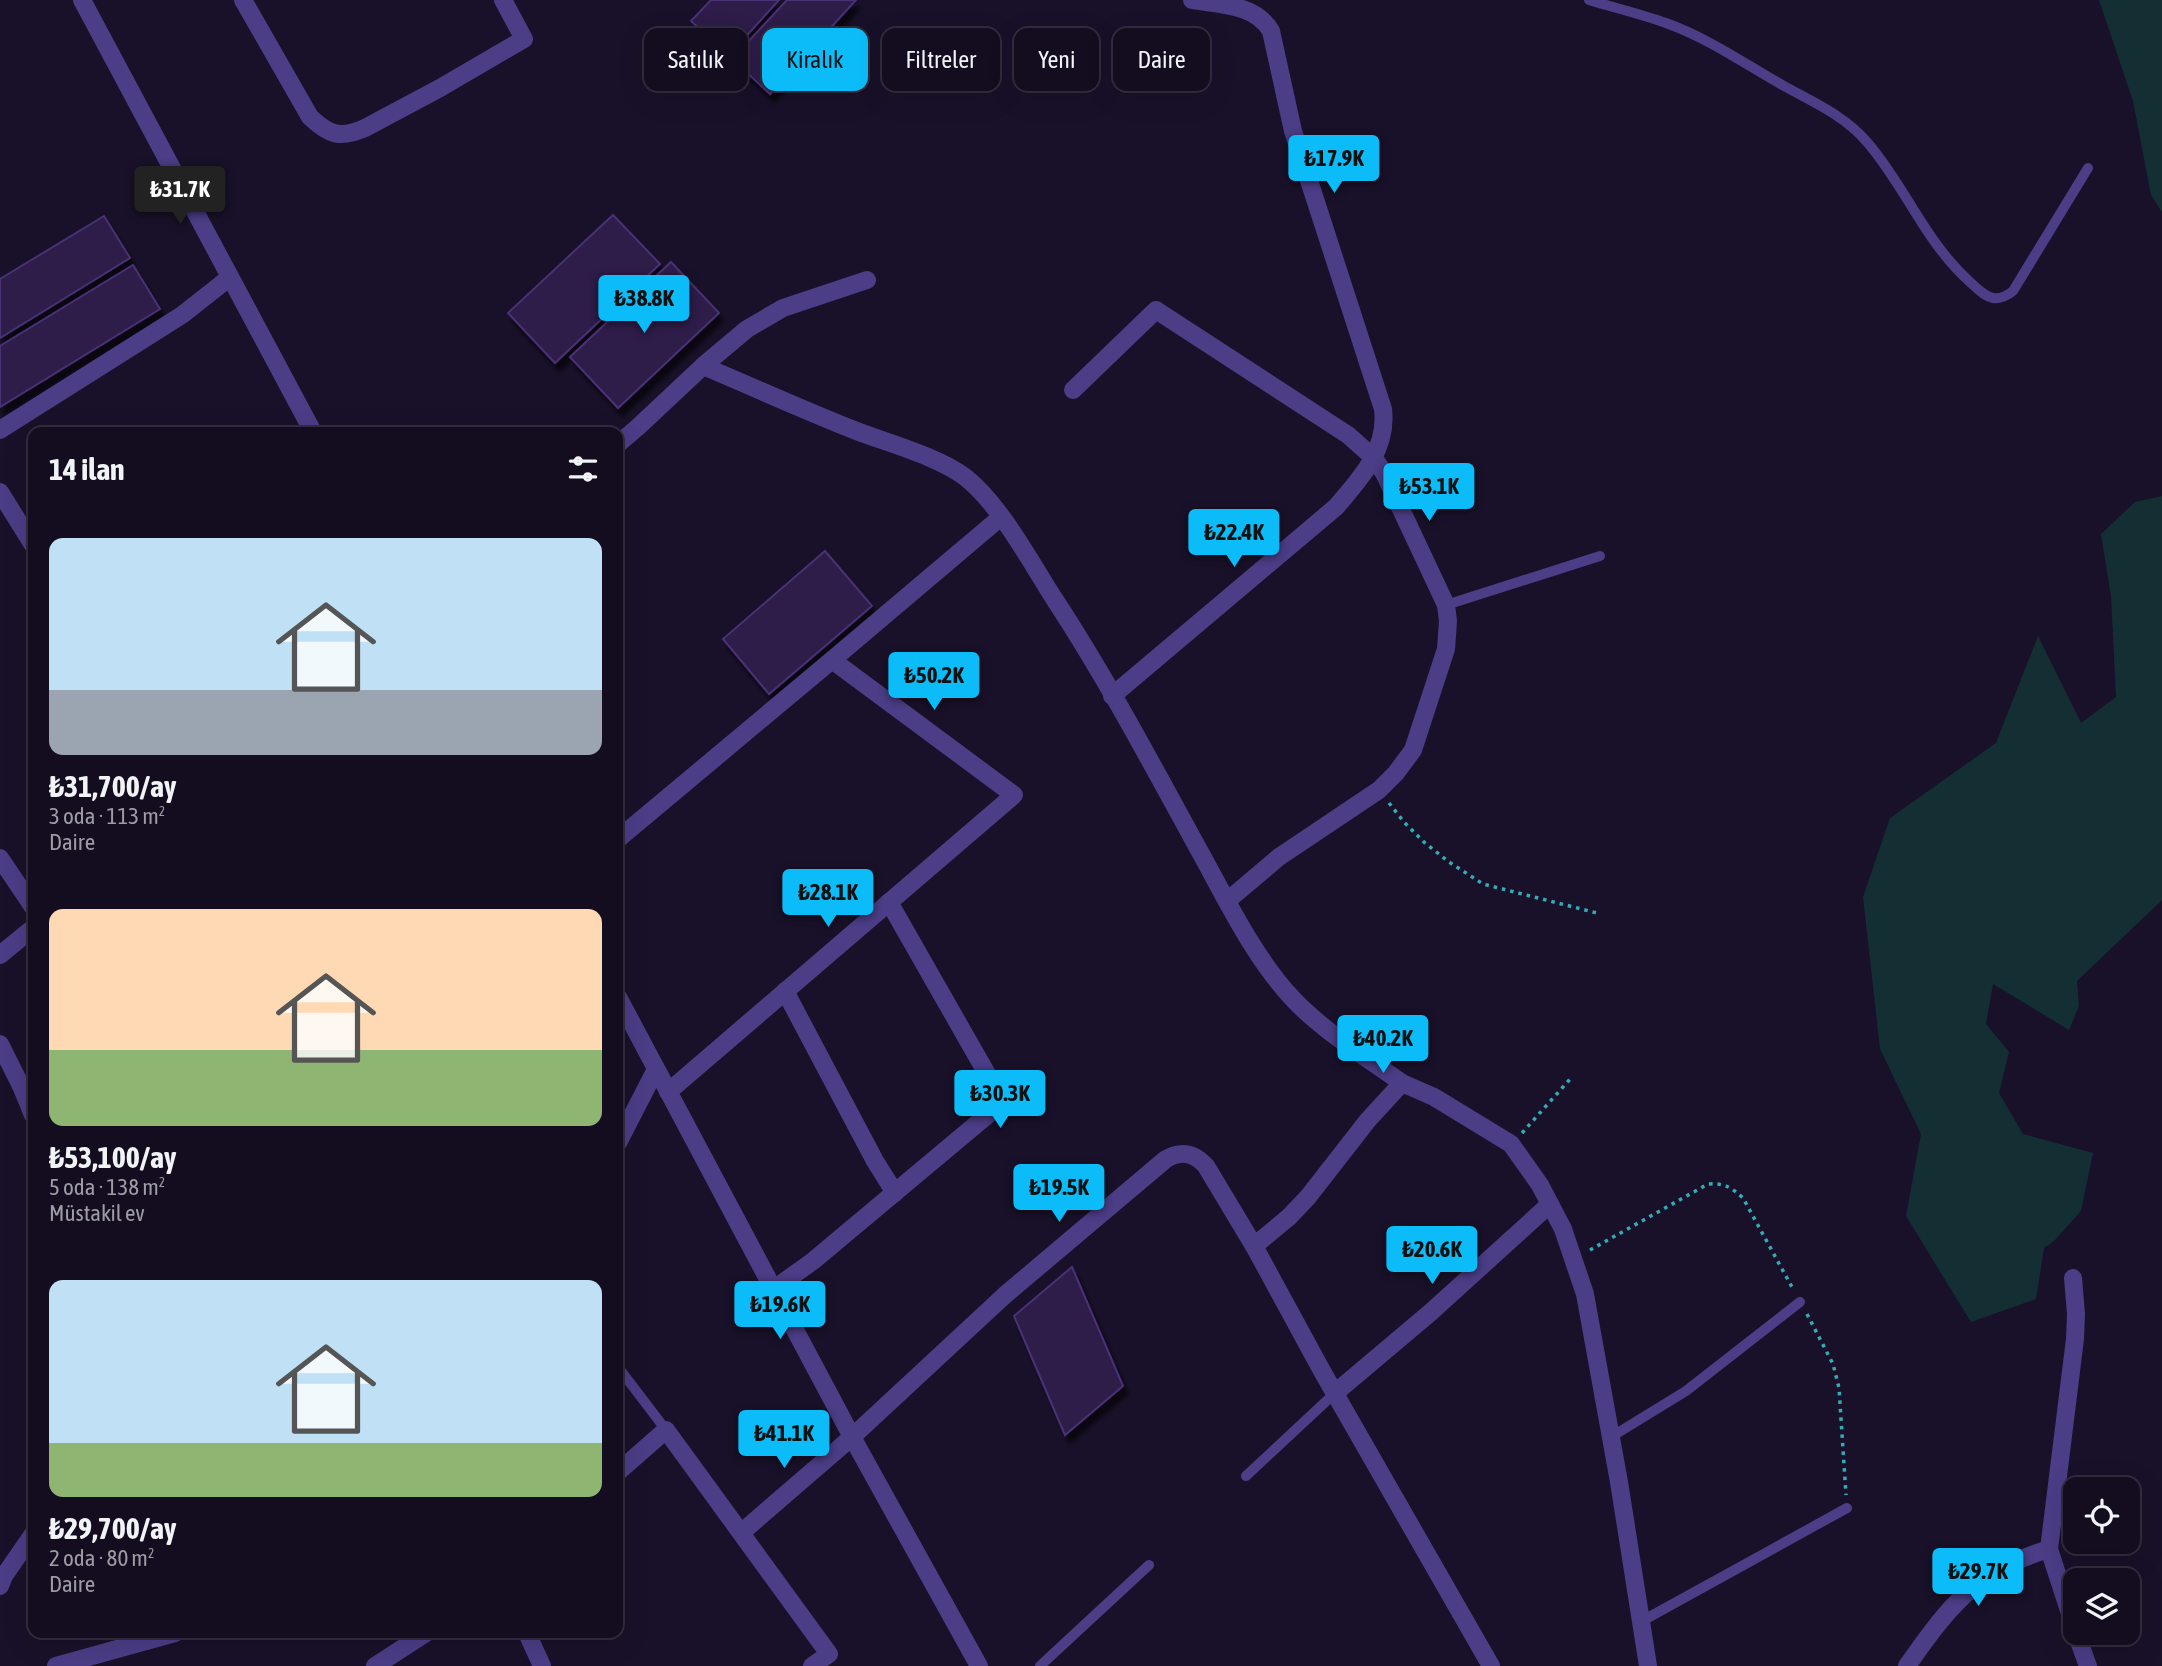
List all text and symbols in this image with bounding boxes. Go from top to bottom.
chip: Satılık [644,28,748,91]
chip: Kiralık [762,28,868,91]
chip: Filtreler [882,28,1000,91]
chip: Yeni [1014,28,1099,91]
chip: Daire [1113,28,1210,91]
pin: ₺17.9K [1277,136,1391,195]
text: ₺17.9K [1304,145,1364,171]
pin: ₺31.7K [123,166,237,226]
text: ₺31.7K [150,176,210,202]
pin: ₺38.8K [587,276,701,335]
text: ₺38.8K [614,285,674,311]
icon: filters [564,450,602,488]
text: 14 ilan [49,452,125,486]
pin: ₺53.1K [1372,463,1486,523]
text: ₺53.1K [1399,473,1459,499]
pin: ₺22.4K [1177,510,1291,569]
text: ₺22.4K [1204,519,1264,545]
icon: home [263,584,389,710]
pin: ₺50.2K [877,652,991,712]
text: ₺50.2K [904,662,964,688]
text: ₺31,700/ay [49,769,176,803]
text: 3 oda · 113 m² [49,803,165,829]
text: Daire [49,829,95,855]
pin: ₺28.1K [771,870,885,929]
text: ₺28.1K [798,879,858,905]
icon: home [263,955,389,1081]
pin: ₺40.2K [1326,1016,1440,1075]
text: ₺40.2K [1353,1025,1413,1051]
pin: ₺30.3K [943,1070,1057,1130]
text: ₺30.3K [970,1080,1030,1106]
text: ₺53,100/ay [49,1140,176,1174]
pin: ₺19.5K [1002,1164,1116,1224]
text: 5 oda · 138 m² [49,1174,165,1200]
text: ₺19.5K [1029,1174,1089,1200]
text: Müstakil ev [49,1200,145,1226]
pin: ₺20.6K [1375,1226,1489,1286]
text: ₺20.6K [1402,1236,1462,1262]
pin: ₺19.6K [723,1282,837,1341]
text: ₺19.6K [750,1291,810,1317]
icon: home [263,1326,389,1452]
pin: ₺41.1K [727,1410,841,1470]
text: ₺41.1K [754,1420,814,1446]
map controls [2063,1477,2140,1645]
button: locate [2063,1477,2140,1554]
text: ₺29,700/ay [49,1511,176,1545]
text: 2 oda · 80 m² [49,1545,154,1571]
pin: ₺29.7K [1921,1548,2035,1608]
text: ₺29.7K [1948,1558,2008,1584]
button: layers [2063,1568,2140,1645]
text: Daire [49,1571,95,1597]

